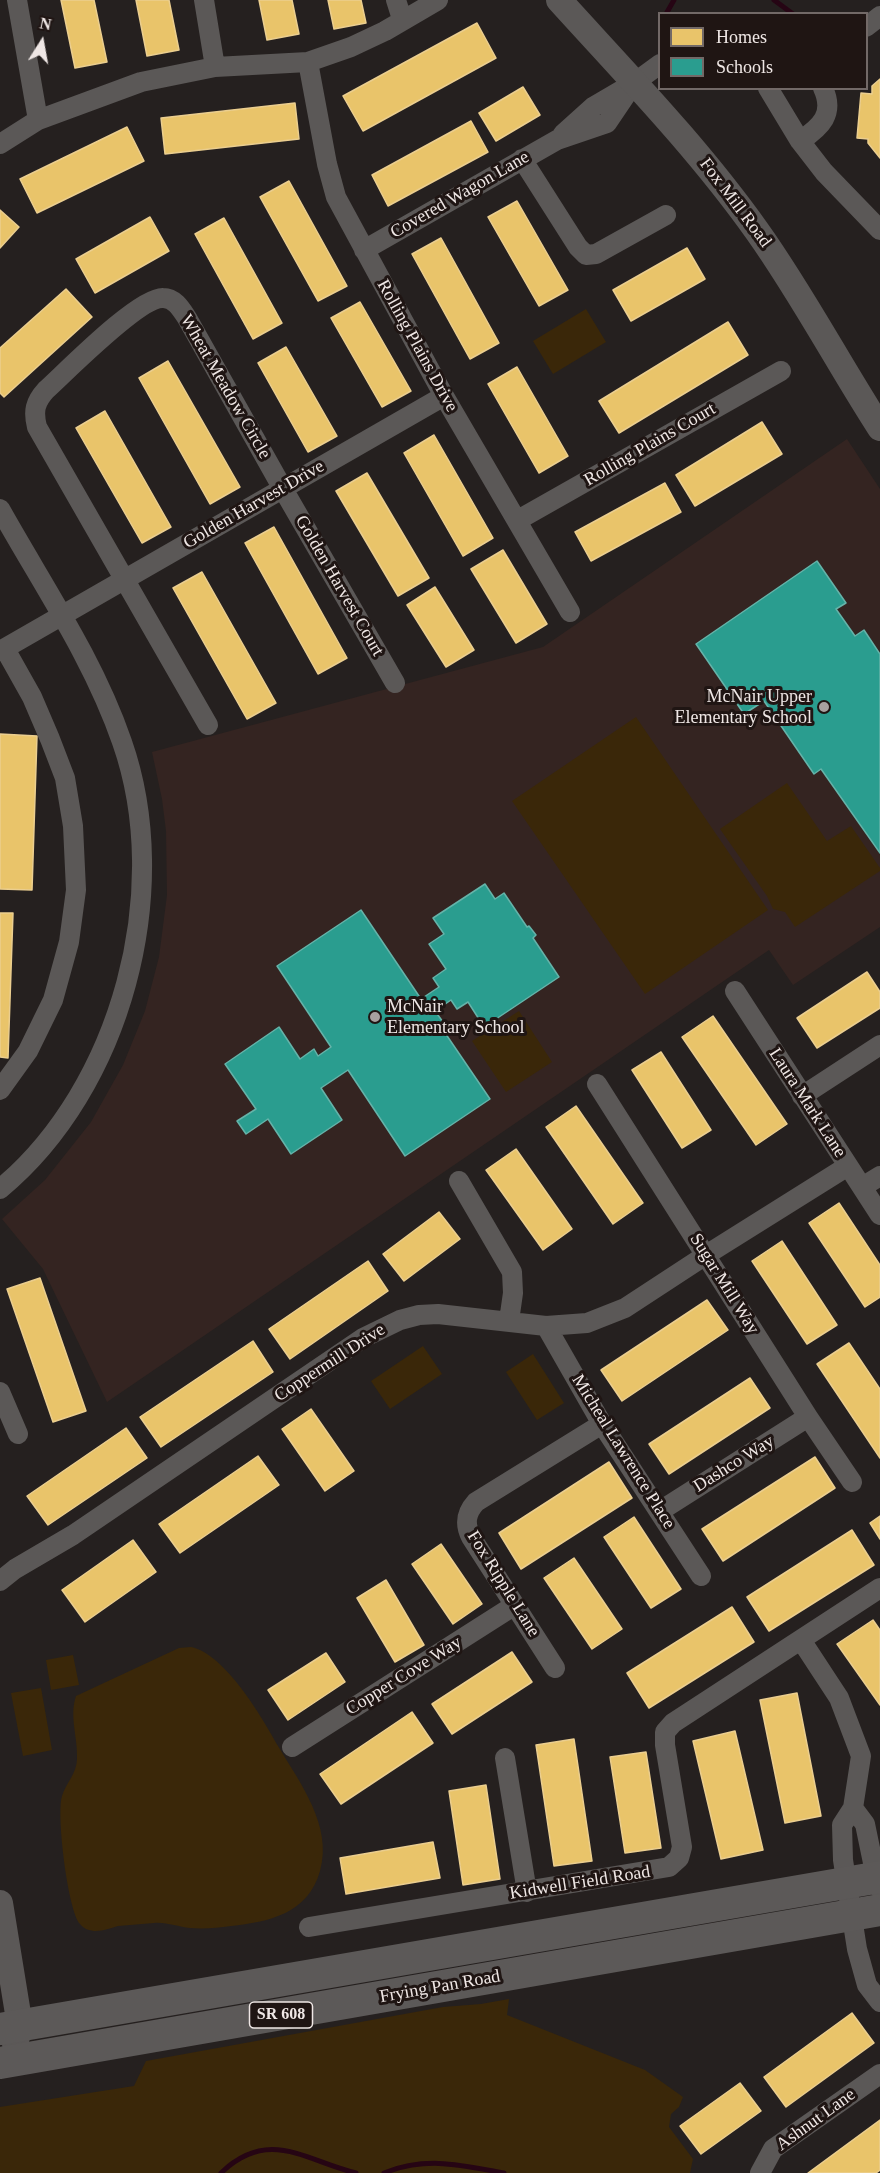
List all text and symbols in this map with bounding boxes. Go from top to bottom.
north arrow [12,12,72,72]
legend [658,12,868,90]
text: N [38,14,53,33]
text: Homes [716,27,767,47]
text: Schools [716,57,773,77]
street label: Covered Wagon Lane [387,147,533,243]
street label: Fox Mill Road [694,154,776,252]
street label: Rolling Plains Drive [372,276,462,416]
street label: Wheat Meadow Circle [175,311,275,463]
street label: Rolling Plains Court [581,399,719,491]
street label: Golden Harvest Drive [180,456,328,554]
street label: Golden Harvest Court [290,512,388,660]
place label: McNair Upper Elementary School [675,686,812,728]
marker: McNair Upper Elementary School [817,700,831,714]
place label: McNair Elementary School [387,996,524,1038]
marker: McNair Elementary School [368,1010,382,1024]
street label: Laura Mark Lane [764,1044,850,1162]
street label: Sugar Mill Way [684,1230,764,1338]
street label: Coppermill Drive [271,1319,389,1407]
street label: Micheal Lawrence Place [567,1371,679,1533]
street label: Dashco Way [690,1431,778,1497]
street label: Fox Ripple Lane [462,1527,544,1641]
street label: Copper Cove Way [342,1632,466,1720]
street label: Kidwell Field Road [508,1861,652,1905]
street label: Frying Pan Road [378,1966,502,2008]
road number: SR 608 [250,2002,312,2028]
street label: Ashnut Lane [772,2084,860,2156]

